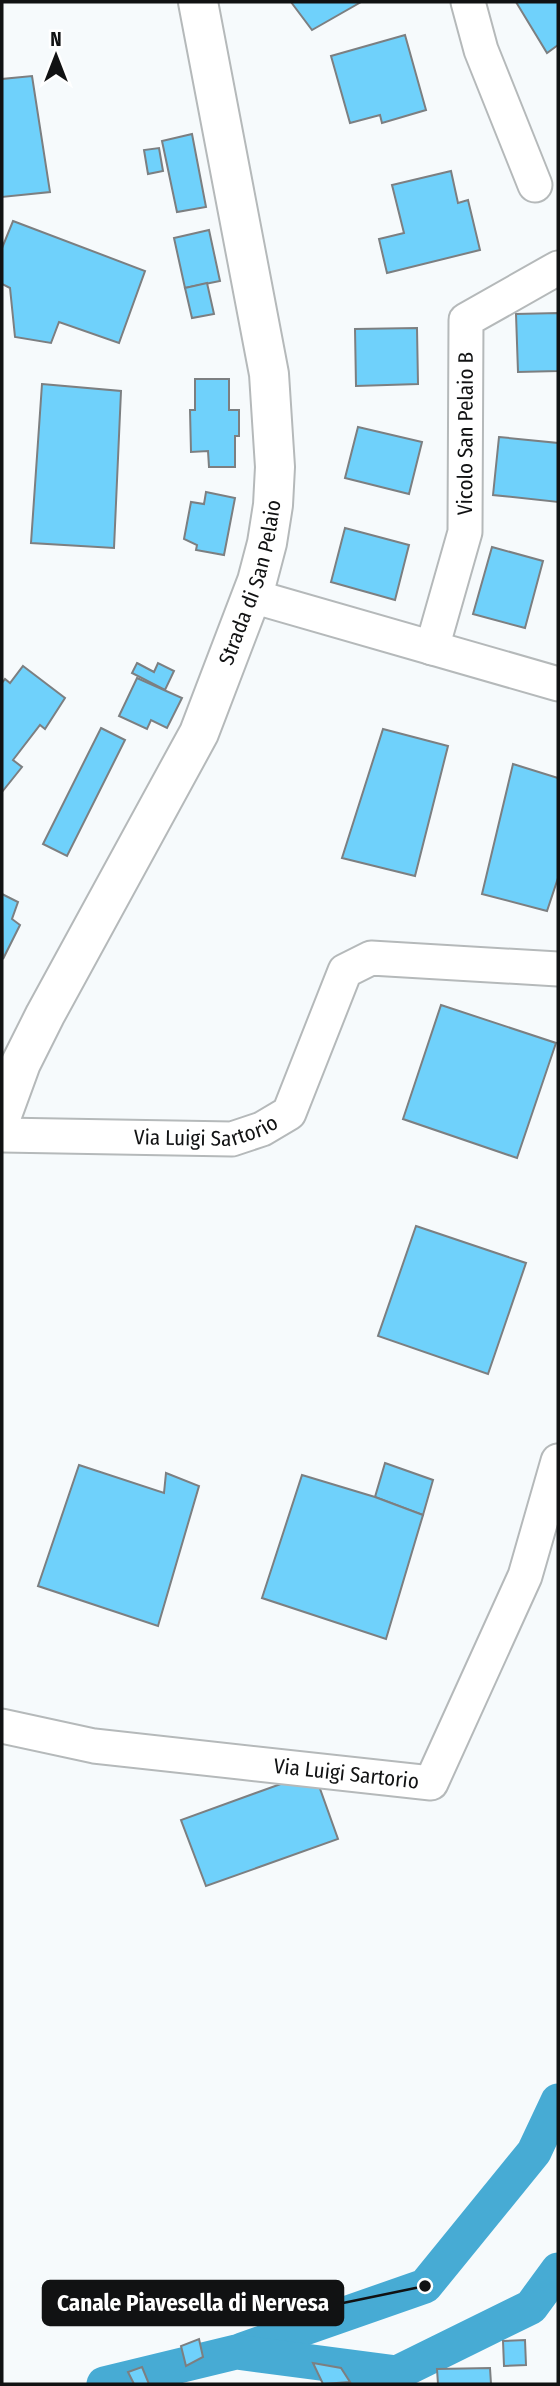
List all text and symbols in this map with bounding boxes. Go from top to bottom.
north arrow [21,21,91,91]
text: N [50,28,62,51]
street label: Vicolo San Pelaio B [452,352,479,515]
street label: Strada di San Pelaio [213,498,287,669]
street label: Via Luigi Sartorio [134,1109,283,1152]
street label: Via Luigi Sartorio [272,1753,420,1795]
callout: Canale Piavesella di Nervesa [43,2281,343,2325]
text: Canale Piavesella di Nervesa [57,2289,329,2317]

